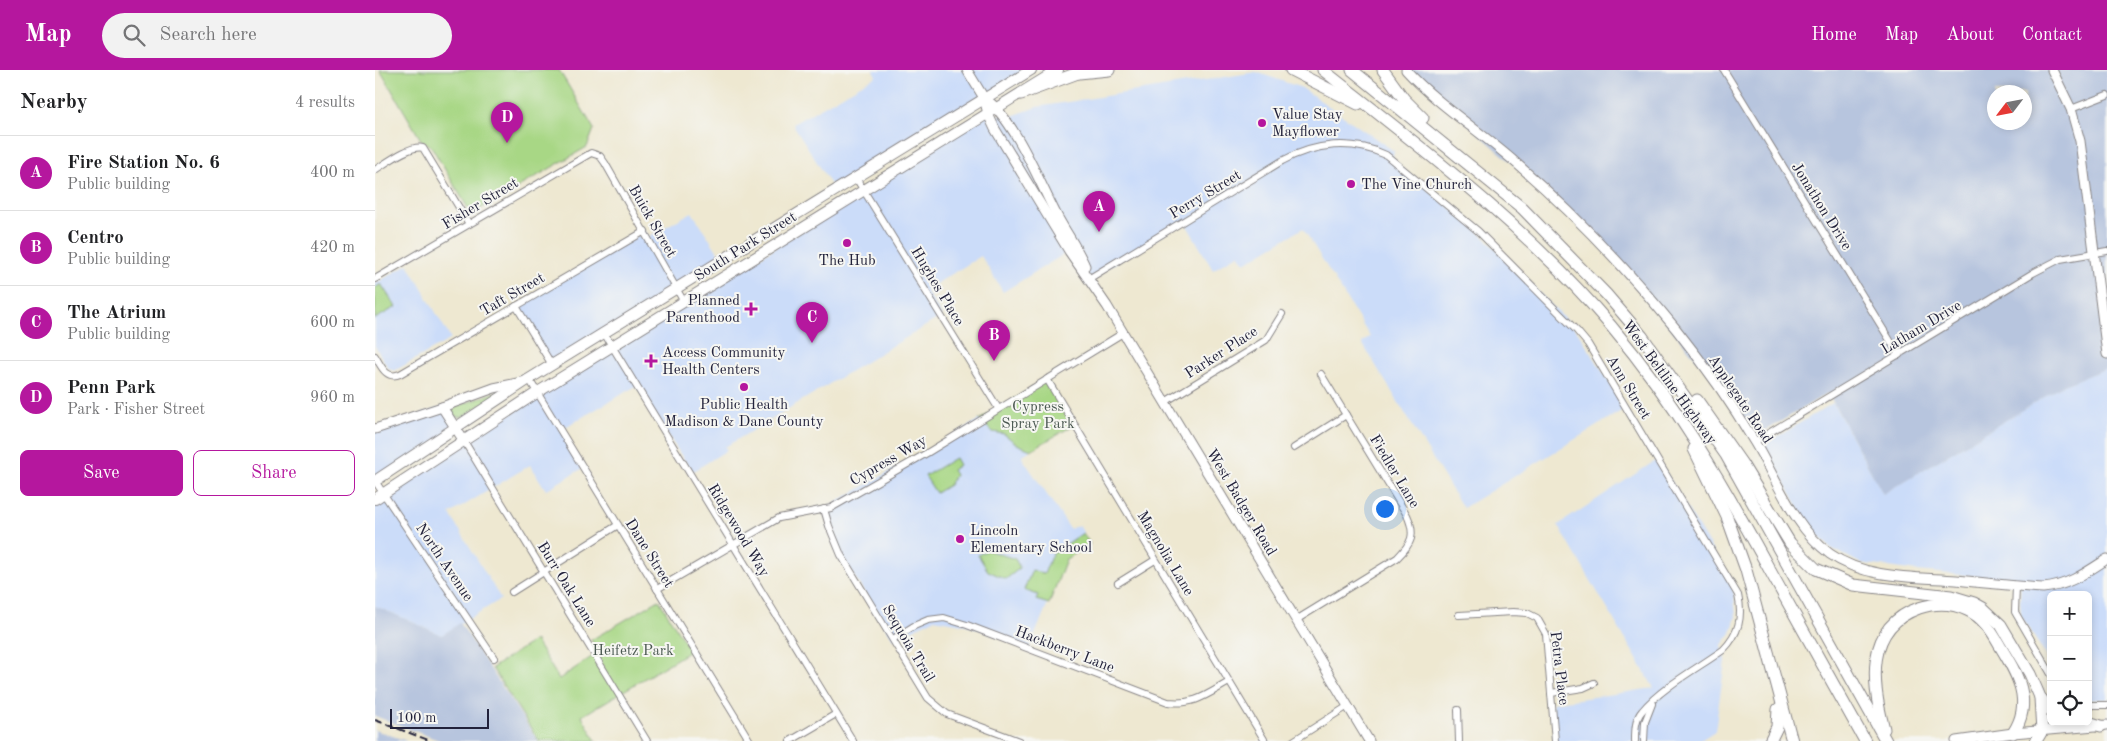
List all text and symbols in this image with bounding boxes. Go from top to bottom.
search box [102,13,452,58]
icon: search [120,21,148,49]
text: Map [25,23,72,47]
text: Search here [160,26,257,45]
text: Home [1811,26,1857,44]
text: Map [1885,26,1918,44]
text: About [1946,26,1994,44]
text: Contact [2022,26,2082,44]
north arrow [1987,85,2032,130]
text: Nearby [20,92,88,113]
text: 4 results [295,95,355,111]
pin: D [491,102,523,143]
place label: Value Stay Mayflower [1272,108,1343,140]
marker: Value Stay Mayflower [1256,117,1268,129]
text: Fire Station No. 6 [67,154,220,173]
street label: Jonathon Drive [1788,160,1854,253]
text: A [30,165,42,181]
text: 400 m [310,165,355,181]
street label: Perry Street [1167,168,1244,222]
street label: Fisher Street [440,176,521,233]
text: Public building [67,177,170,193]
marker: The Vine Church [1345,178,1357,190]
place label: The Vine Church [1361,178,1472,193]
street label: Buick Street [625,183,678,260]
pin: A [1083,191,1115,232]
street label: South Park Street [692,210,799,285]
text: Centro [67,229,124,248]
marker: The Hub [841,237,853,249]
text: B [30,240,42,256]
text: 420 m [310,240,355,256]
street label: Hughes Place [907,245,966,329]
text: Public building [67,252,170,268]
place label: The Hub [818,254,876,269]
street label: Taft Street [478,271,547,320]
place label: Planned Parenthood [666,294,740,326]
street label: Latham Drive [1879,299,1964,358]
marker: Planned Parenthood [744,302,758,316]
pin: C [796,302,828,343]
text: The Atrium [67,304,166,323]
text: C [31,315,41,331]
text: 600 m [310,315,355,331]
street label: West Beltline Highway [1619,318,1719,448]
pin: B [978,320,1010,361]
street label: Parker Place [1183,324,1261,382]
text: Public building [67,327,170,343]
place label: Access Community Health Centers [662,346,785,378]
street label: Ann Street [1603,353,1653,422]
street label: Applegate Road [1705,353,1775,447]
marker: Access Community Health Centers [644,354,658,368]
text: Penn Park [67,379,156,398]
marker: Public Health Madison & Dane County [738,381,750,393]
text: D [30,390,42,406]
text: 960 m [310,390,355,406]
place label: Public Health Madison & Dane County [664,398,824,430]
park label: Cypress Spray Park [1001,400,1075,432]
text: Park · Fisher Street [67,402,205,418]
street label: Fiedler Lane [1366,432,1421,511]
street label: Cypress Way [848,433,930,489]
street label: West Badger Road [1203,447,1279,559]
button: Save [20,450,183,496]
button: Share [193,450,355,496]
street label: Ridgewood Way [704,482,771,580]
your location [1372,496,1398,522]
street label: Magnolia Lane [1134,509,1196,599]
street label: Dane Street [622,517,676,591]
street label: North Avenue [412,521,475,605]
place label: Lincoln Elementary School [970,524,1092,556]
marker: Lincoln Elementary School [954,533,966,545]
street label: Burr Oak Lane [534,540,598,630]
map controls [2047,591,2092,726]
button: + [2047,591,2092,636]
street label: Sequoia Trail [879,603,937,685]
street label: Hackberry Lane [1013,625,1116,676]
street label: Petra Place [1547,630,1571,706]
button: − [2047,636,2092,681]
park label: Heifetz Park [592,644,674,659]
button: locate [2047,681,2092,726]
scale bar [390,706,489,729]
text: 100 m [397,711,436,725]

